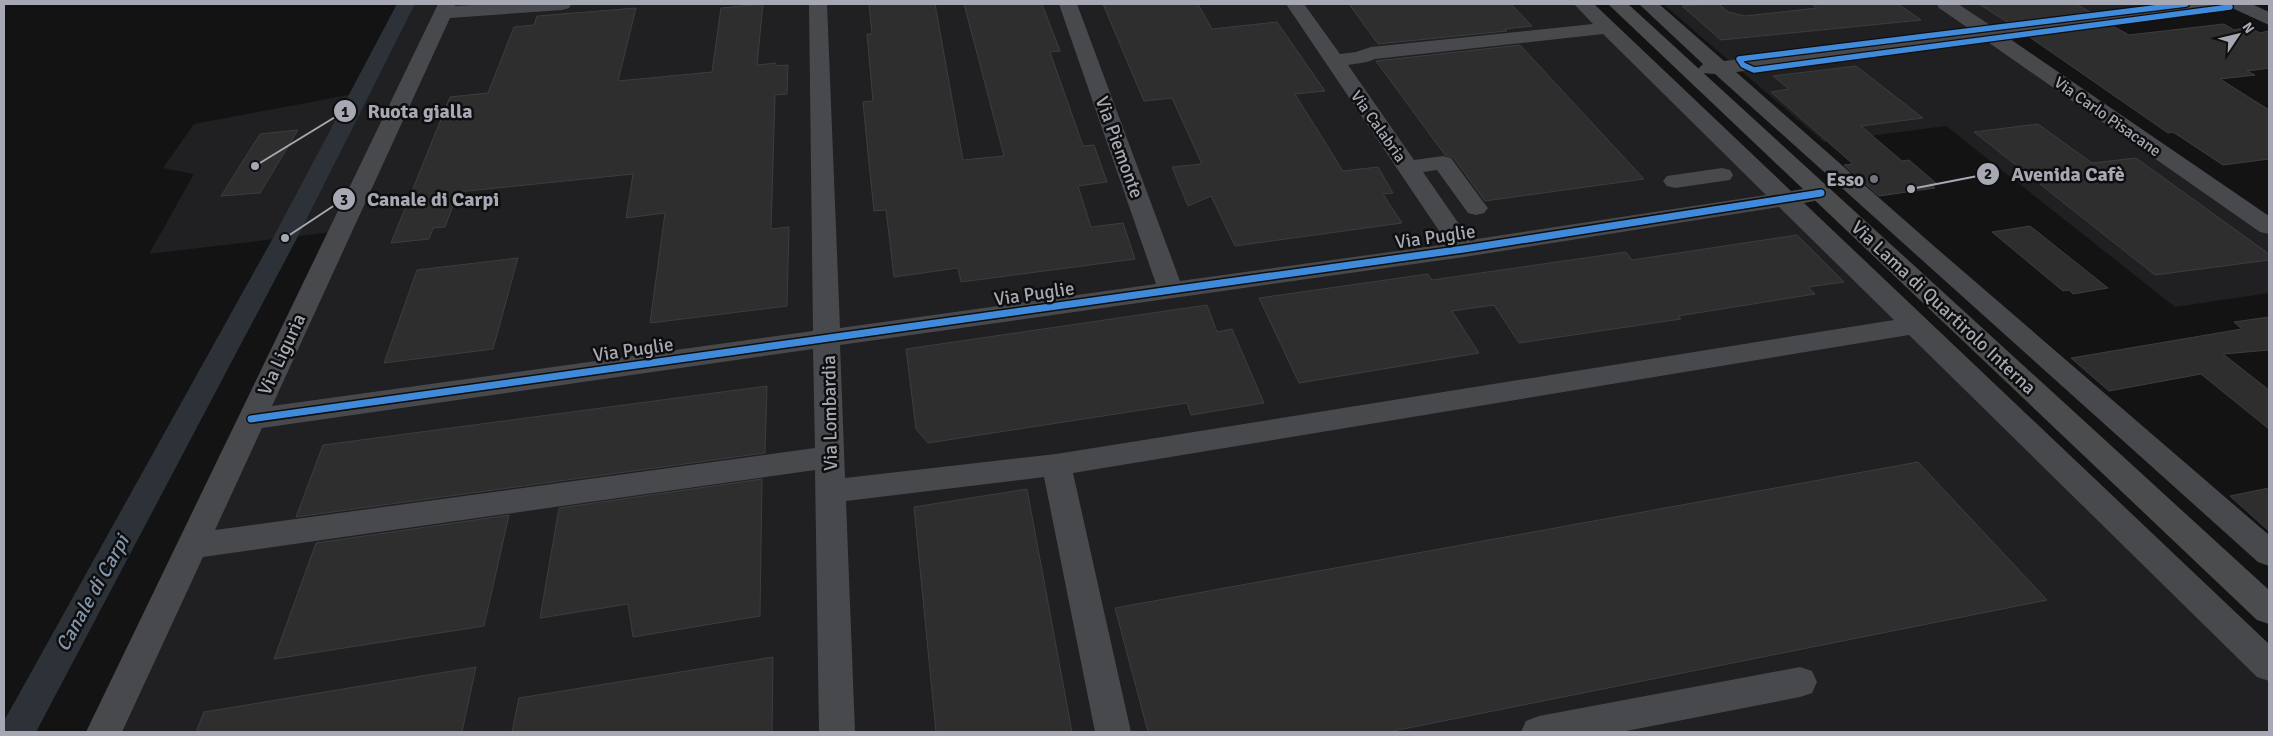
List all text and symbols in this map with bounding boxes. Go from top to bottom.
north arrow [2213,10,2263,60]
text: N [2238,19,2258,37]
street label: Via Carlo Pisacane [2050,73,2165,161]
street label: Via Calabria [1346,87,1410,166]
street label: Via Piemonte [1090,93,1149,202]
callout: Ruota gialla [332,94,482,129]
text: Ruota gialla [368,99,473,124]
text: 1 [341,103,349,121]
callout: Avenida Cafè [1976,157,2134,192]
text: Avenida Cafè [2011,162,2125,187]
text: 2 [1984,165,1992,183]
place label: Esso [1826,168,1864,192]
marker: Esso [1868,173,1880,185]
callout: Canale di Carpi [332,182,509,217]
text: Canale di Carpi [367,187,499,212]
text: 3 [340,191,348,209]
street label: Via Lama di Quartirolo Interna [1846,216,2041,400]
street label: Via Puglie [1393,219,1477,255]
street label: Via Puglie [992,276,1076,312]
street label: Via Liguria [253,310,311,399]
street label: Via Puglie [591,332,675,368]
street label: Via Lombardia [817,355,843,471]
water label: Canale di Carpi [50,529,135,656]

